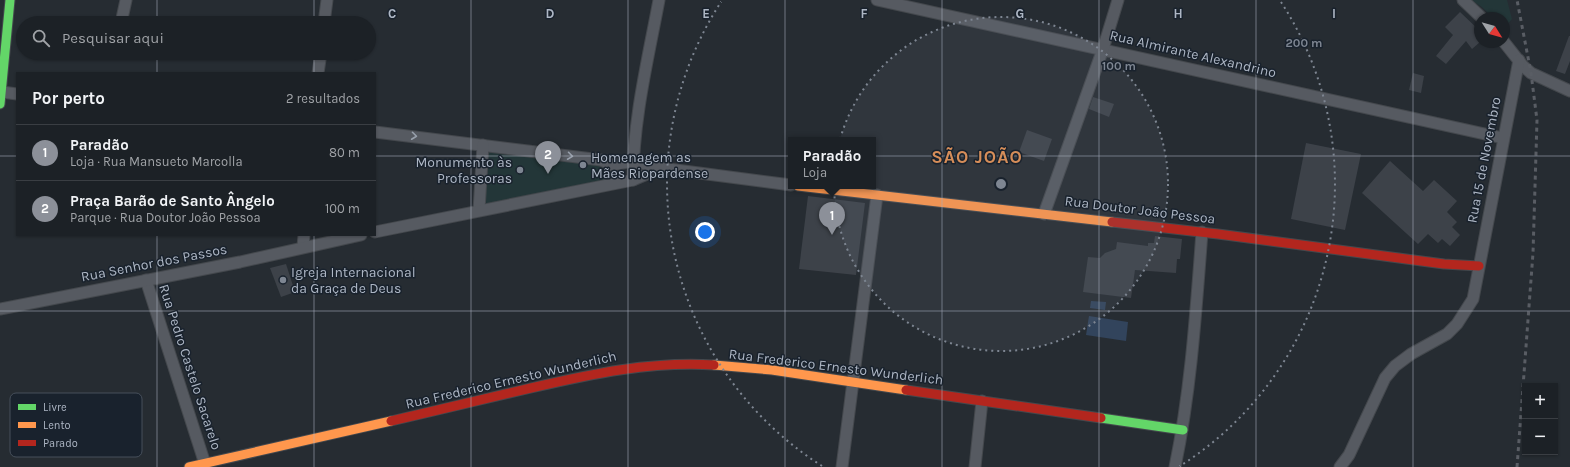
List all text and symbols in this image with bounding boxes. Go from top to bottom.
text: C [388,6,396,21]
text: D [546,6,555,21]
text: E [702,6,710,21]
text: F [860,6,868,21]
text: G [1016,6,1024,21]
text: H [1173,6,1183,21]
text: I [1332,6,1336,21]
north arrow [1474,12,1510,48]
search box [16,16,376,60]
icon: search [30,27,52,49]
street label: Rua Almirante Alexandrino [1108,27,1278,81]
text: Pesquisar aqui [62,29,164,47]
text: 200 m [1286,36,1322,50]
text: 100 m [1102,59,1136,73]
text: Por perto [32,88,105,108]
text: 2 resultados [286,91,360,106]
street label: Rua 15 de Novembro [1463,95,1505,225]
one-way arrow [411,131,417,140]
text: Paradão [70,136,129,154]
popup [788,137,876,189]
pin: 2 [535,141,561,174]
text: 1 [43,145,47,160]
text: 80 m [329,145,360,160]
district label: SÃO JOÃO [931,146,1023,168]
text: Paradão [803,147,861,165]
place label: Homenagem as Mães Riopardense [591,149,708,182]
one-way arrow [567,151,573,160]
text: Loja · Rua Mansueto Marcolla [70,154,243,169]
place label: Monumento às Professoras [416,154,512,187]
marker: Homenagem as Mães Riopardense [578,160,588,170]
marker: Monumento às Professoras [515,165,525,175]
text: Loja [803,165,827,180]
centre of rings [994,177,1008,191]
text: Praça Barão de Santo Ângelo [70,192,275,210]
street label: Rua Doutor João Pessoa [1064,192,1216,228]
text: 2 [41,201,49,216]
text: 100 m [325,201,360,216]
pin: 1 [819,202,845,235]
text: Parque · Rua Doutor João Pessoa [70,210,261,225]
your location [695,222,715,242]
street label: Rua Senhor dos Passos [79,240,229,286]
place label: Igreja Internacional da Graça de Deus [291,264,416,297]
marker: Igreja Internacional da Graça de Deus [278,275,288,285]
street label: Rua Pedro Castelo Sacarelo [155,282,225,452]
street label: Rua Frederico Ernesto Wunderlich [728,345,944,389]
street label: Rua Frederico Ernesto Wunderlich [404,347,618,413]
map controls [1522,383,1558,455]
button: + [1522,383,1558,419]
legend [10,393,142,457]
text: Livre [43,401,67,414]
text: Lento [43,419,71,432]
button: − [1522,419,1558,455]
text: Parado [43,437,78,450]

